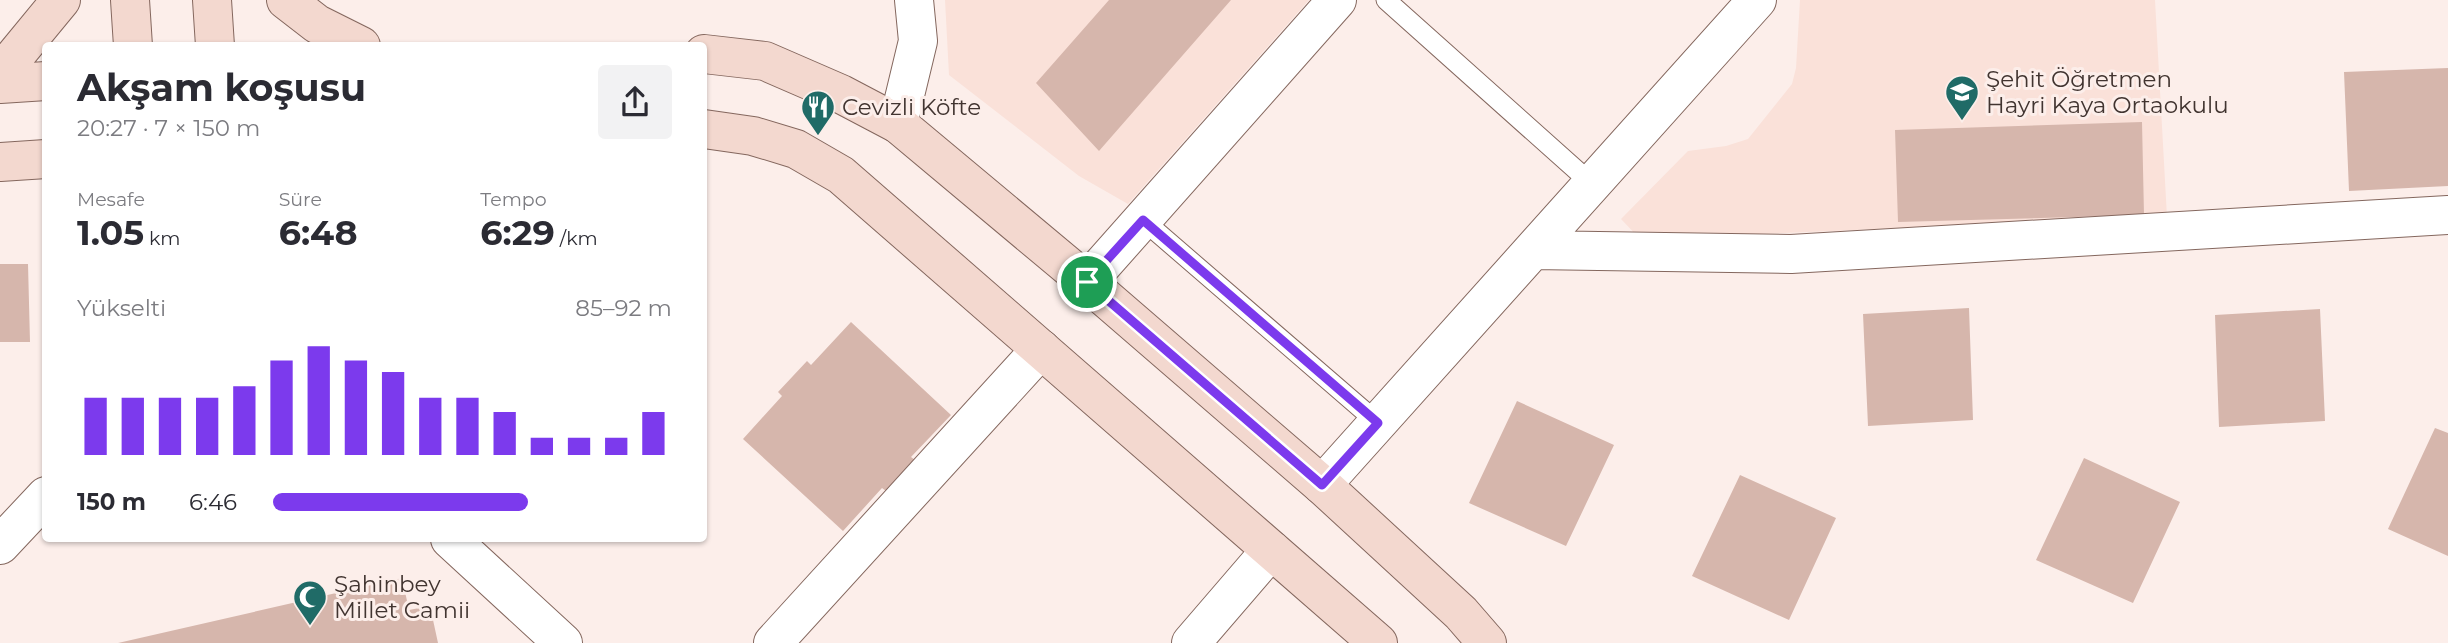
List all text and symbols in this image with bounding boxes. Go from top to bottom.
text: Akşam koşusu [77,64,366,111]
button: share [598,65,672,139]
place label: Şehit Öğretmen Hayri Kaya Ortaokulu [1986,65,2229,119]
school or university icon: Şehit Öğretmen Hayri Kaya Ortaokulu [1943,73,1981,122]
restaurant icon: Cevizli Köfte [799,88,837,137]
place label: Cevizli Köfte [842,93,981,121]
text: 20:27 · 7 × 150 m [77,114,260,142]
text: Mesafe [77,188,145,211]
text: Süre [279,188,322,211]
text: Tempo [480,188,547,211]
text: 1.05 [77,211,144,254]
text: 6:48 [279,211,358,254]
text: 6:29 [480,211,555,254]
text: km [144,227,180,250]
text: /km [555,227,598,250]
pin [1057,252,1117,312]
icon: arrive [1068,263,1106,301]
text: Yükselti [77,294,166,322]
text: 85–92 m [575,294,672,322]
text: 150 m [77,488,146,516]
text: 6:46 [189,488,237,516]
place label: Şahinbey Millet Camii [334,570,470,624]
mosque icon: Şahinbey Millet Camii [291,578,329,627]

